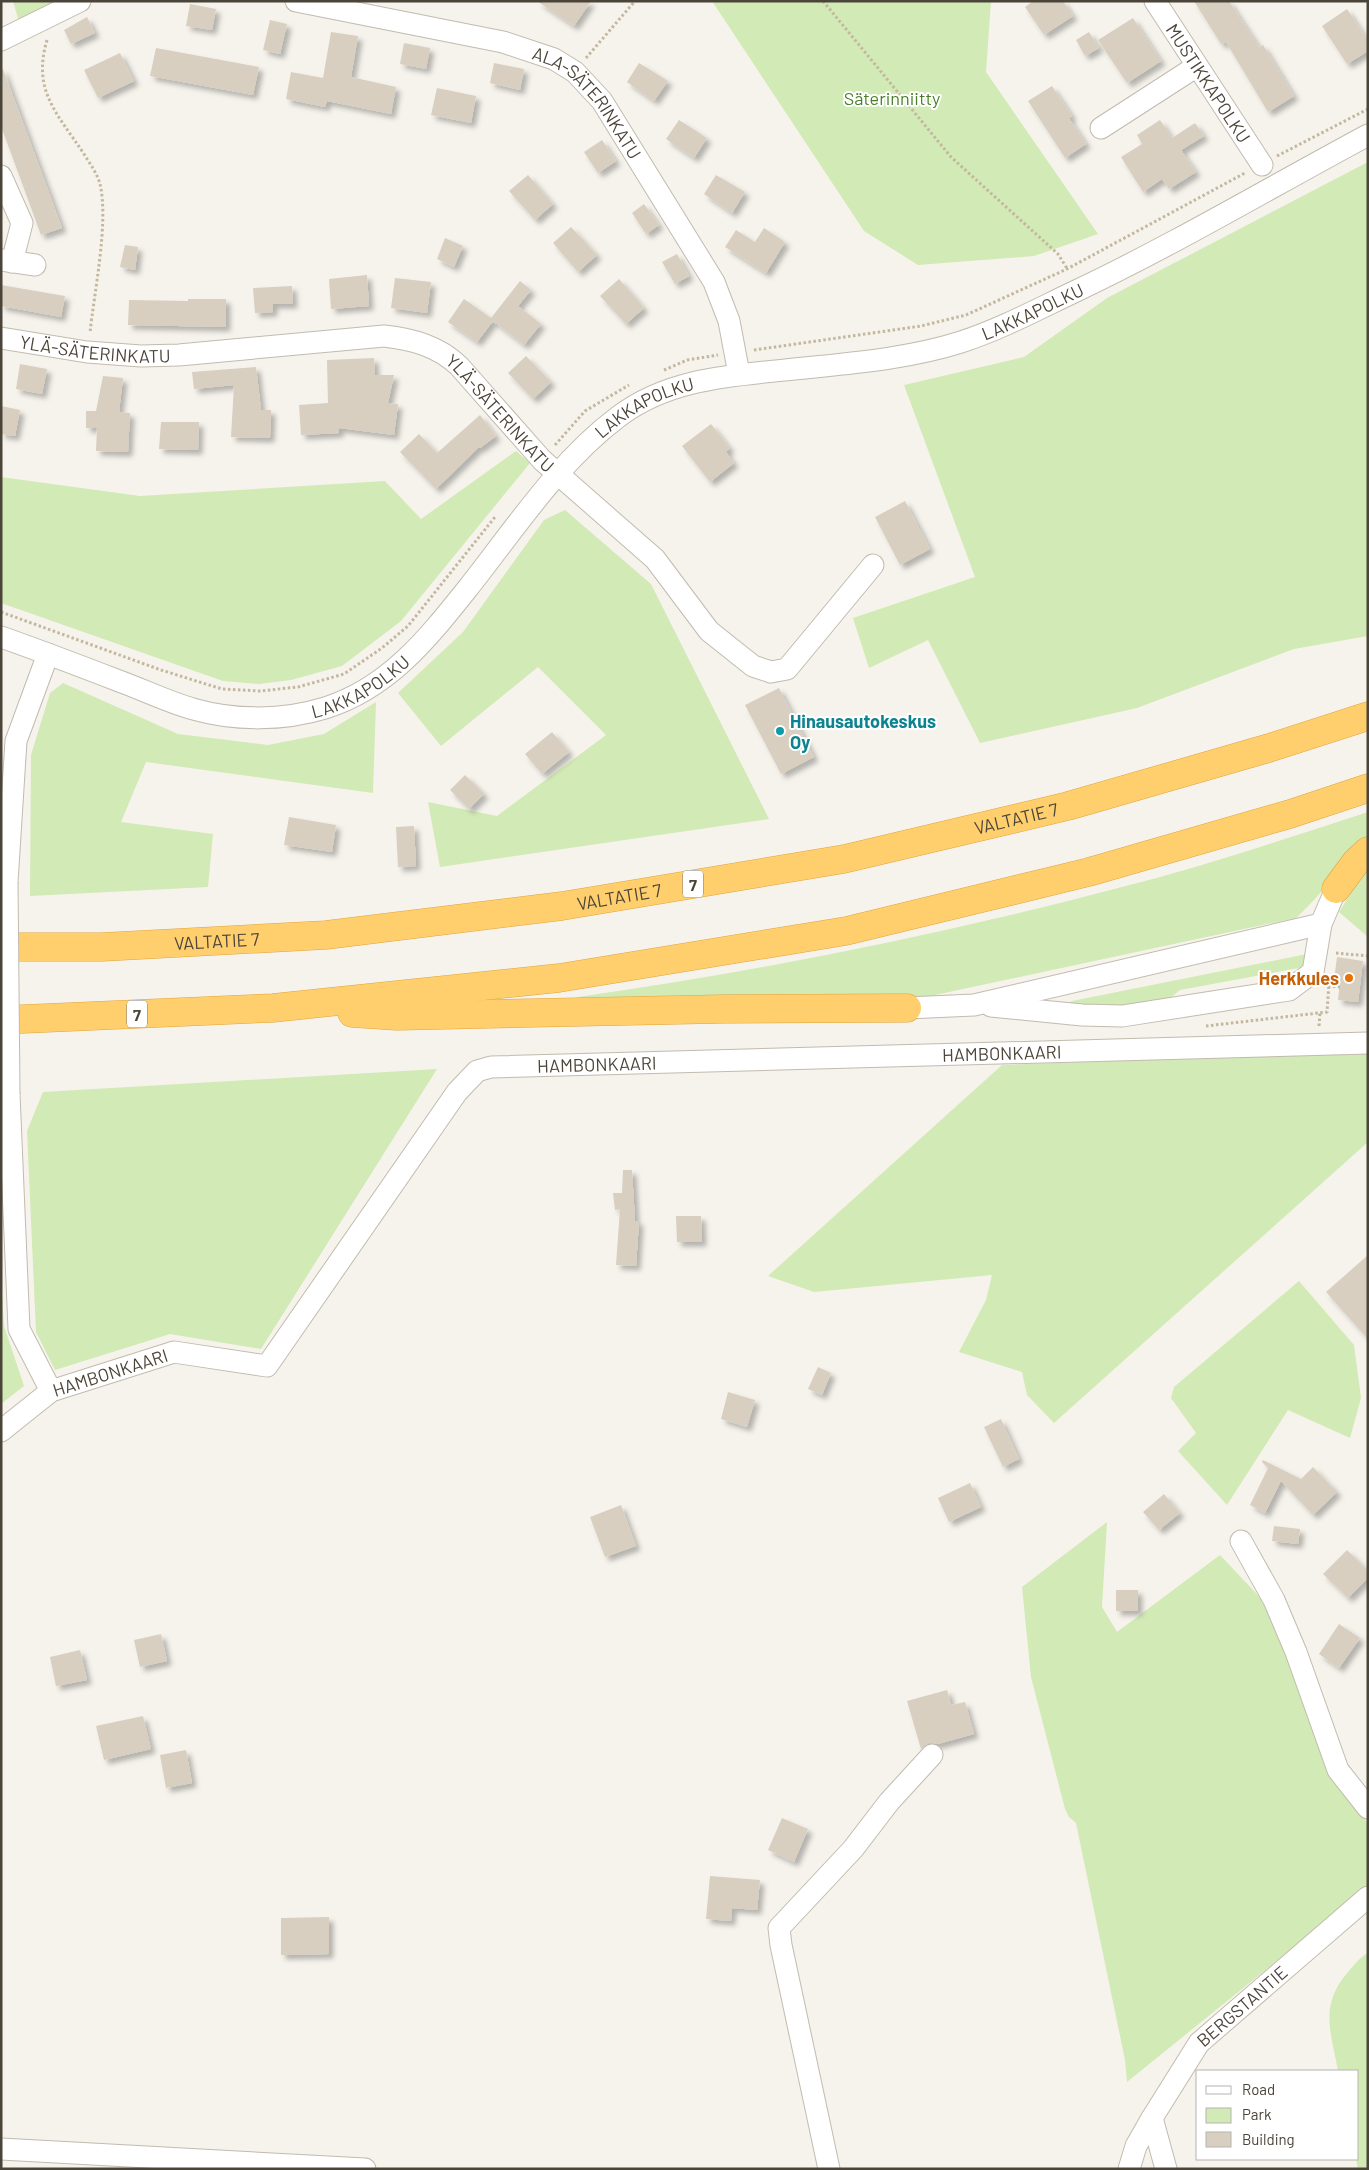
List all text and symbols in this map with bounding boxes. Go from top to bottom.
street label: MUSTIKKAPOLKU [1162,19,1255,147]
street label: ALA-SÄTERINKATU [530,42,646,163]
park label: Säterinniitty [844,87,940,109]
street label: LAKKAPOLKU [978,278,1087,345]
street label: YLÄ-SÄTERINKATU [18,330,171,367]
street label: YLÄ-SÄTERINKATU [442,349,559,477]
street label: LAKKAPOLKU [590,372,696,442]
street label: LAKKAPOLKU [309,650,414,722]
place label: Hinausautokeskus Oy [790,710,936,753]
marker: Hinausautokeskus Oy [774,725,786,737]
street label: VALTATIE 7 [972,798,1061,839]
road number: 7 [683,871,703,898]
street label: VALTATIE 7 [575,879,664,914]
street label: VALTATIE 7 [174,928,261,954]
place label: Herkkules [1259,967,1339,989]
marker: Herkkules [1343,972,1355,984]
road number: 7 [127,1001,147,1028]
street label: HAMBONKAARI [942,1040,1062,1066]
street label: HAMBONKAARI [537,1051,657,1077]
street label: HAMBONKAARI [50,1344,170,1401]
street label: BERGSTANTIE [1192,1961,1292,2051]
legend [1196,2070,1359,2160]
text: Road [1242,2080,1275,2098]
text: Park [1242,2105,1272,2123]
text: Building [1242,2130,1295,2148]

